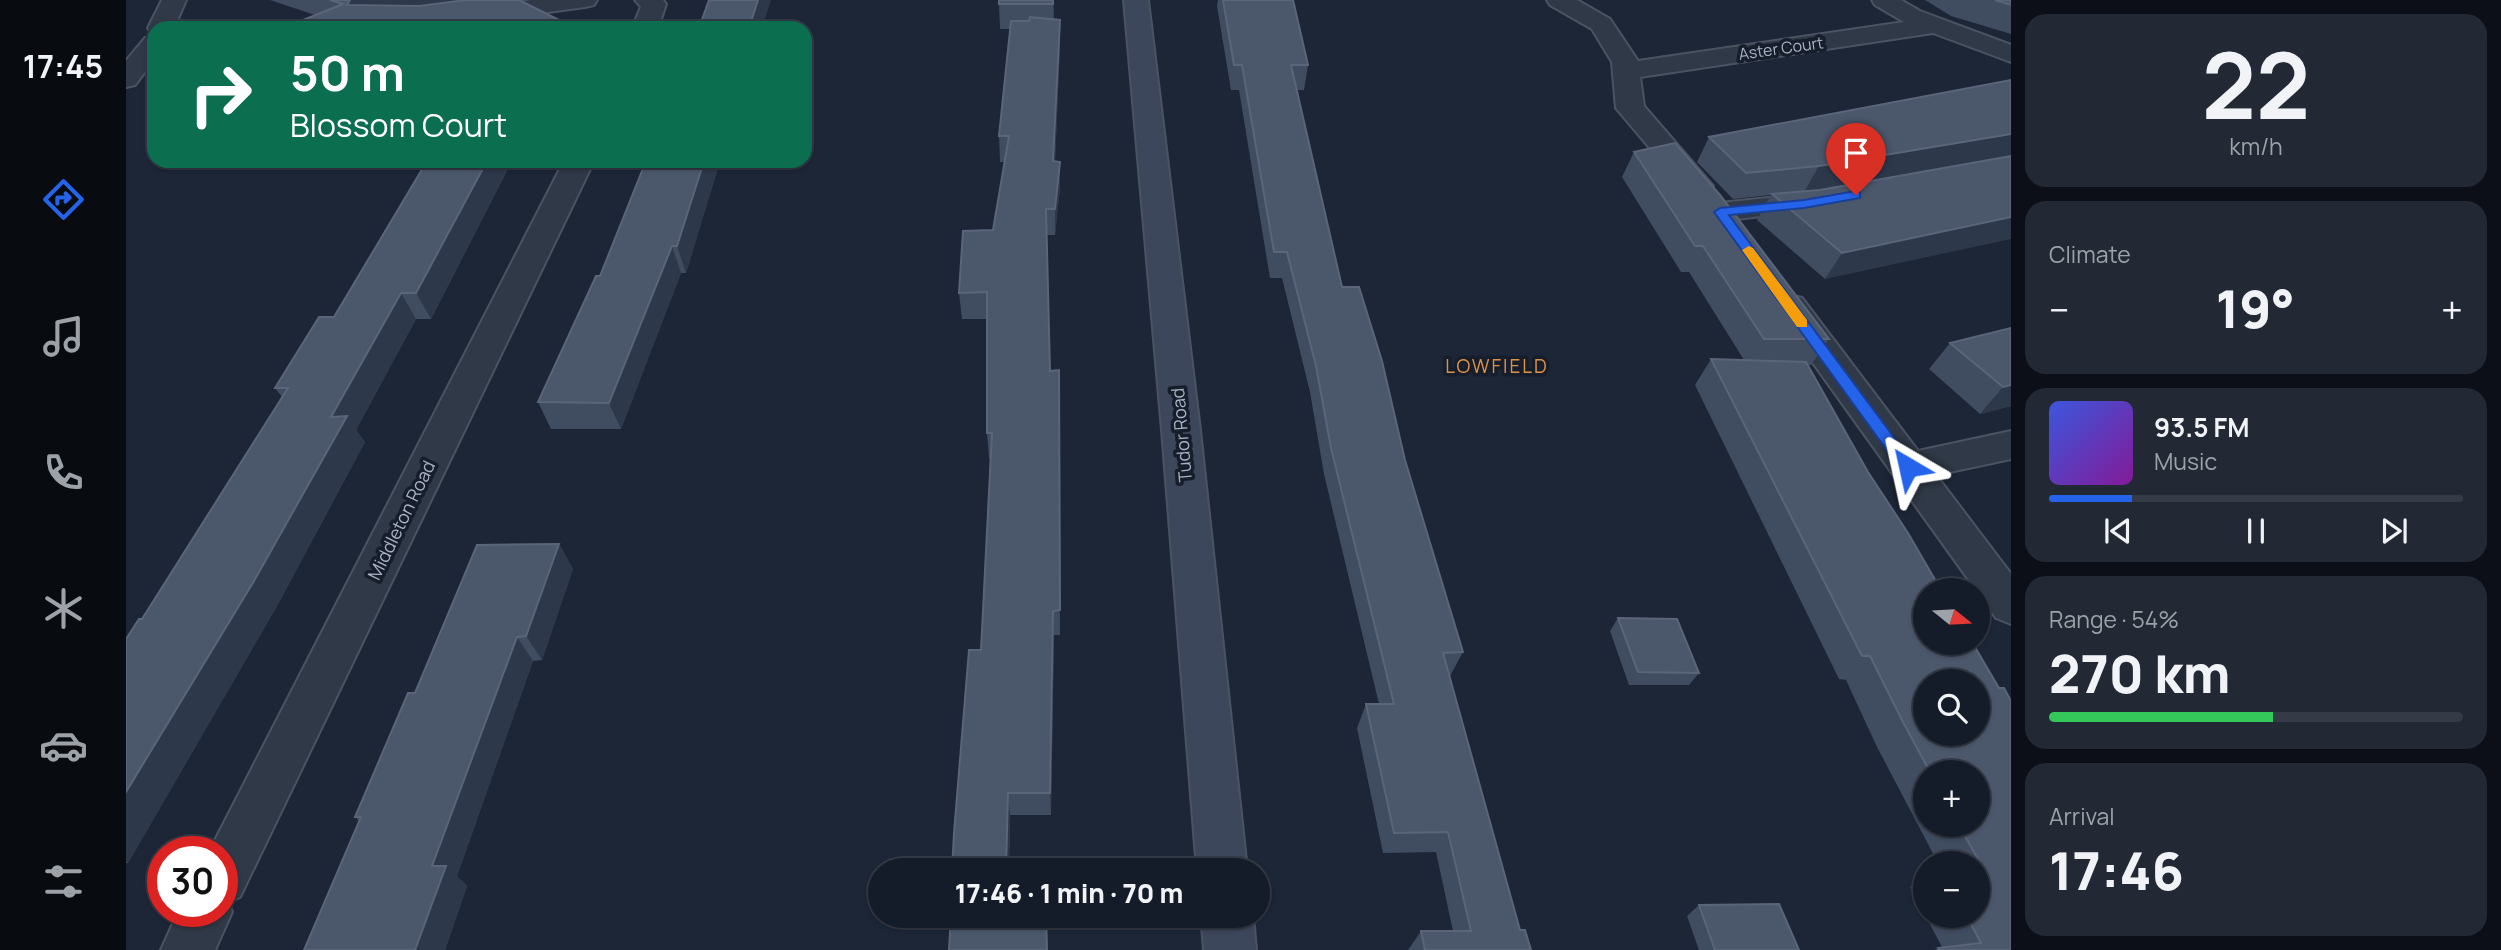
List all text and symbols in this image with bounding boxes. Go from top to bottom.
text: 22 [2202,22,2310,146]
street label: Aster Court [1737,31,1825,65]
text: 50 m [290,39,405,106]
text: 17:45 [23,44,103,88]
icon: right [175,49,266,140]
text: Blossom Court [290,103,507,147]
pin [1826,123,1886,195]
text: km/h [2229,130,2283,162]
icon: arrive [1837,134,1875,172]
icon: directions [39,175,88,224]
text: Climate [2049,238,2131,270]
text: 19° [2216,273,2295,344]
text: − [2049,283,2070,335]
text: + [2441,283,2463,335]
icon: music [39,312,88,361]
district label: LOWFIELD [1445,353,1549,379]
street label: Tudor Road [1165,387,1197,483]
text: 93.5 FM [2154,409,2249,445]
position arrow [1871,430,1945,504]
text: Music [2154,445,2217,477]
icon: phone [39,448,88,497]
street label: Middleton Road [362,456,440,584]
icon: previous [2099,512,2137,550]
icon: pause [2237,512,2275,550]
icon: next [2375,512,2413,550]
north arrow [1913,578,1990,654]
map controls [1913,578,1990,928]
icon: climate [39,584,88,633]
text: Range · 54% [2049,603,2179,635]
text: 270 km [2049,638,2230,709]
button: search [1913,669,1990,746]
icon: car [39,721,88,770]
button: + [1913,760,1990,837]
text: Arrival [2049,800,2115,832]
text: 17:46 [2049,835,2184,906]
speed limit sign: 30 [147,836,238,927]
button: − [1913,851,1990,928]
icon: filters [39,857,88,906]
text: 17:46 · 1 min · 70 m [955,875,1183,911]

